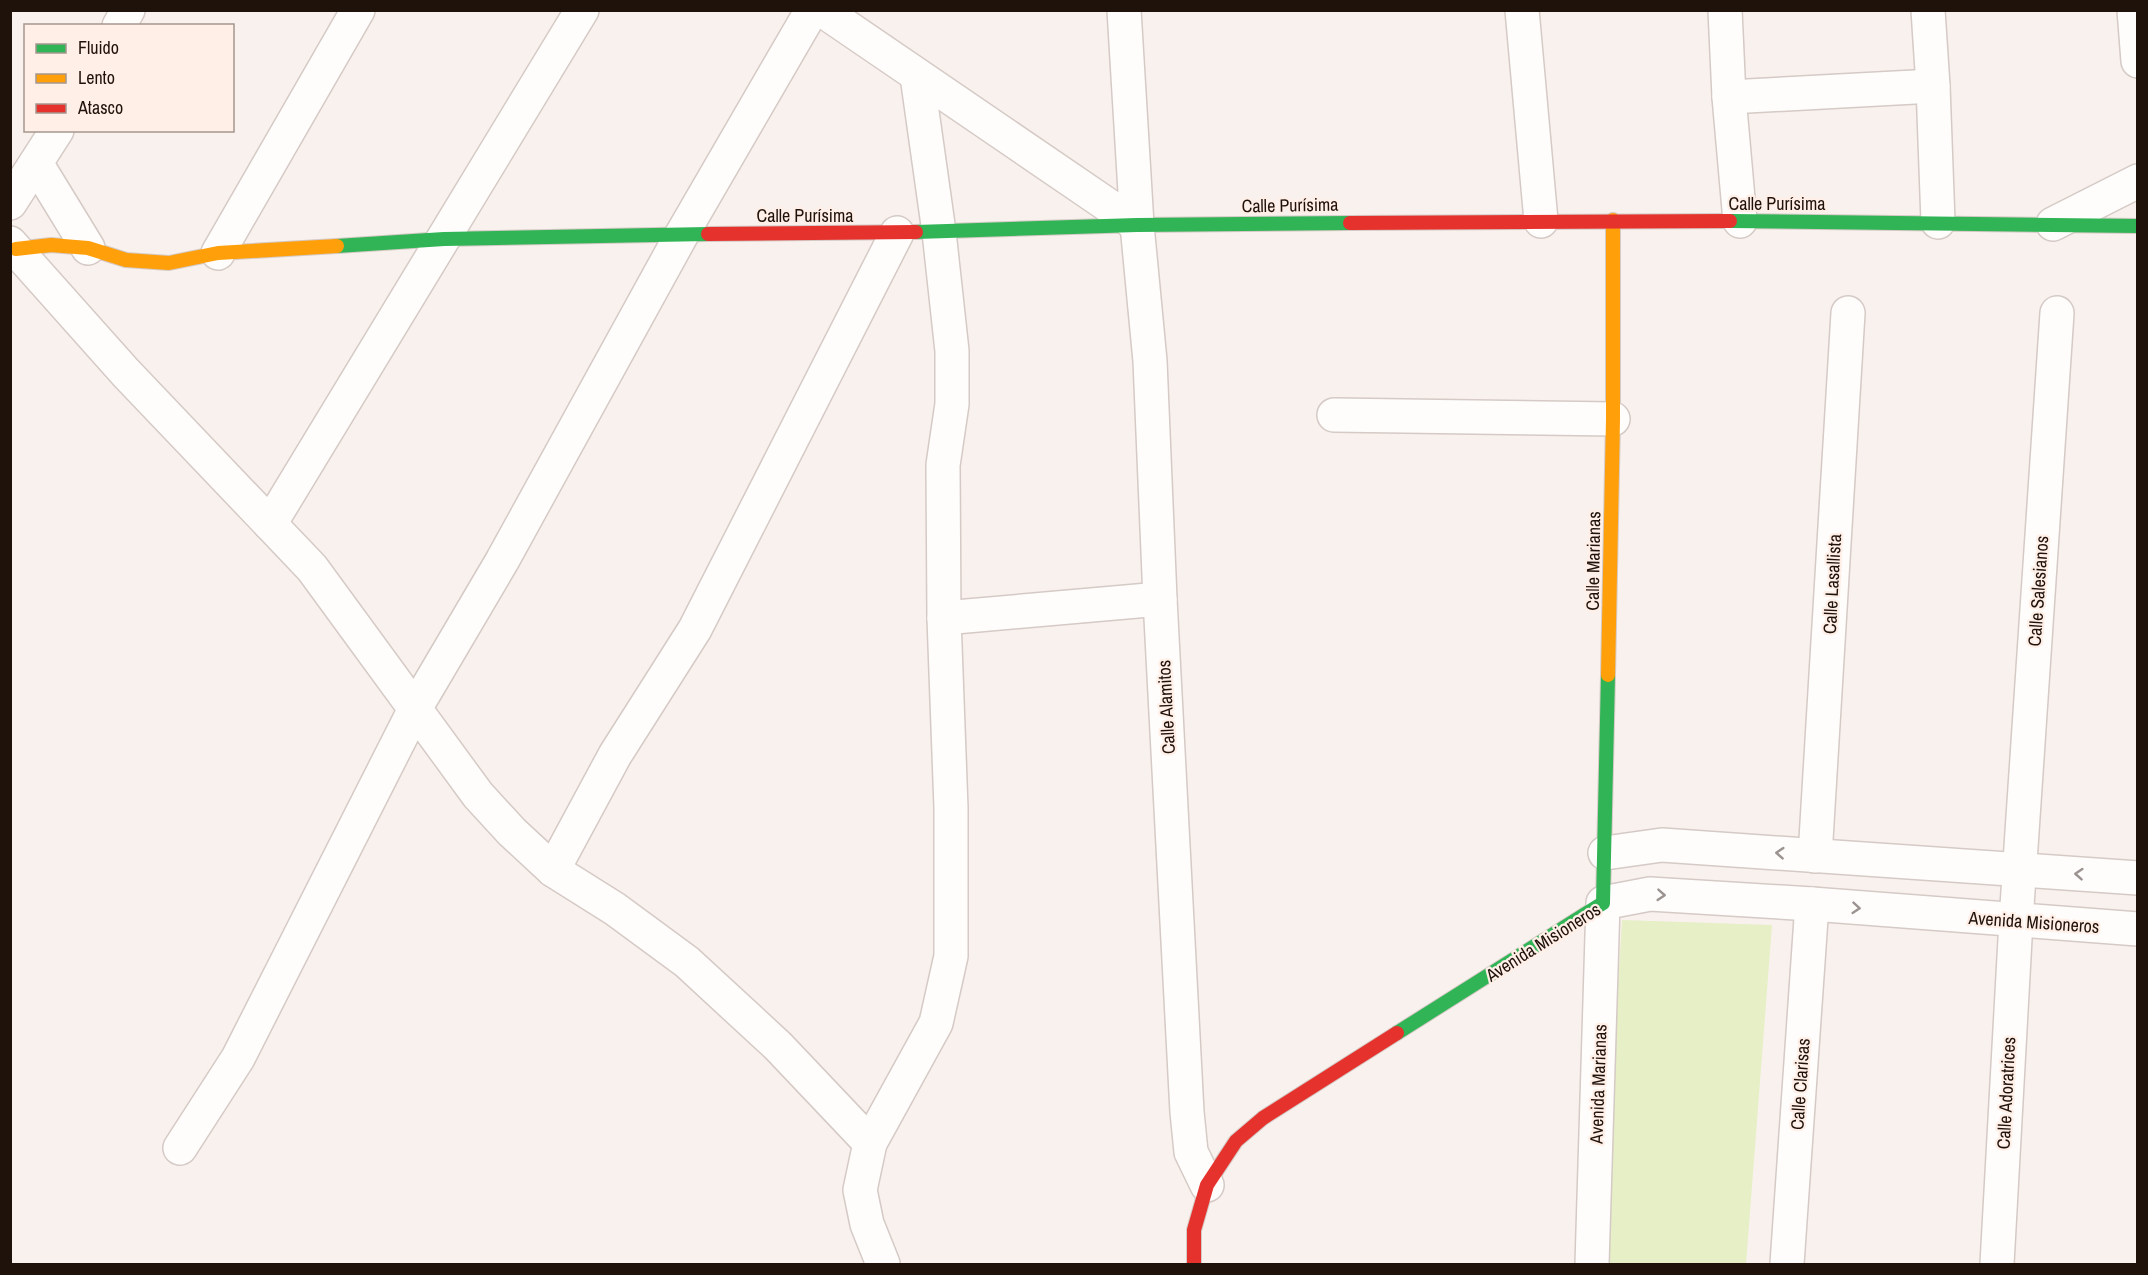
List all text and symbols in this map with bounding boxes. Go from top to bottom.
legend [24,24,234,132]
text: Fluido [78,35,119,60]
text: Lento [78,65,115,90]
text: Atasco [77,95,123,120]
street label: Calle Purísima [1729,191,1825,216]
street label: Calle Purísima [1241,192,1339,218]
street label: Calle Purísima [757,203,853,228]
street label: Calle Marianas [1580,511,1606,611]
street label: Calle Lasallista [1817,533,1847,635]
street label: Calle Salesianos [2022,535,2054,647]
street label: Calle Alamitos [1151,659,1181,755]
one-way arrow [1775,847,1784,860]
one-way arrow [2075,867,2084,880]
one-way arrow [1657,888,1666,901]
street label: Avenida Misioneros [1480,897,1605,988]
one-way arrow [1851,901,1860,914]
street label: Avenida Misioneros [1967,905,2100,939]
street label: Avenida Marianas [1583,1024,1613,1145]
street label: Calle Adoratrices [1991,1036,2021,1150]
street label: Calle Clarisas [1784,1037,1816,1131]

